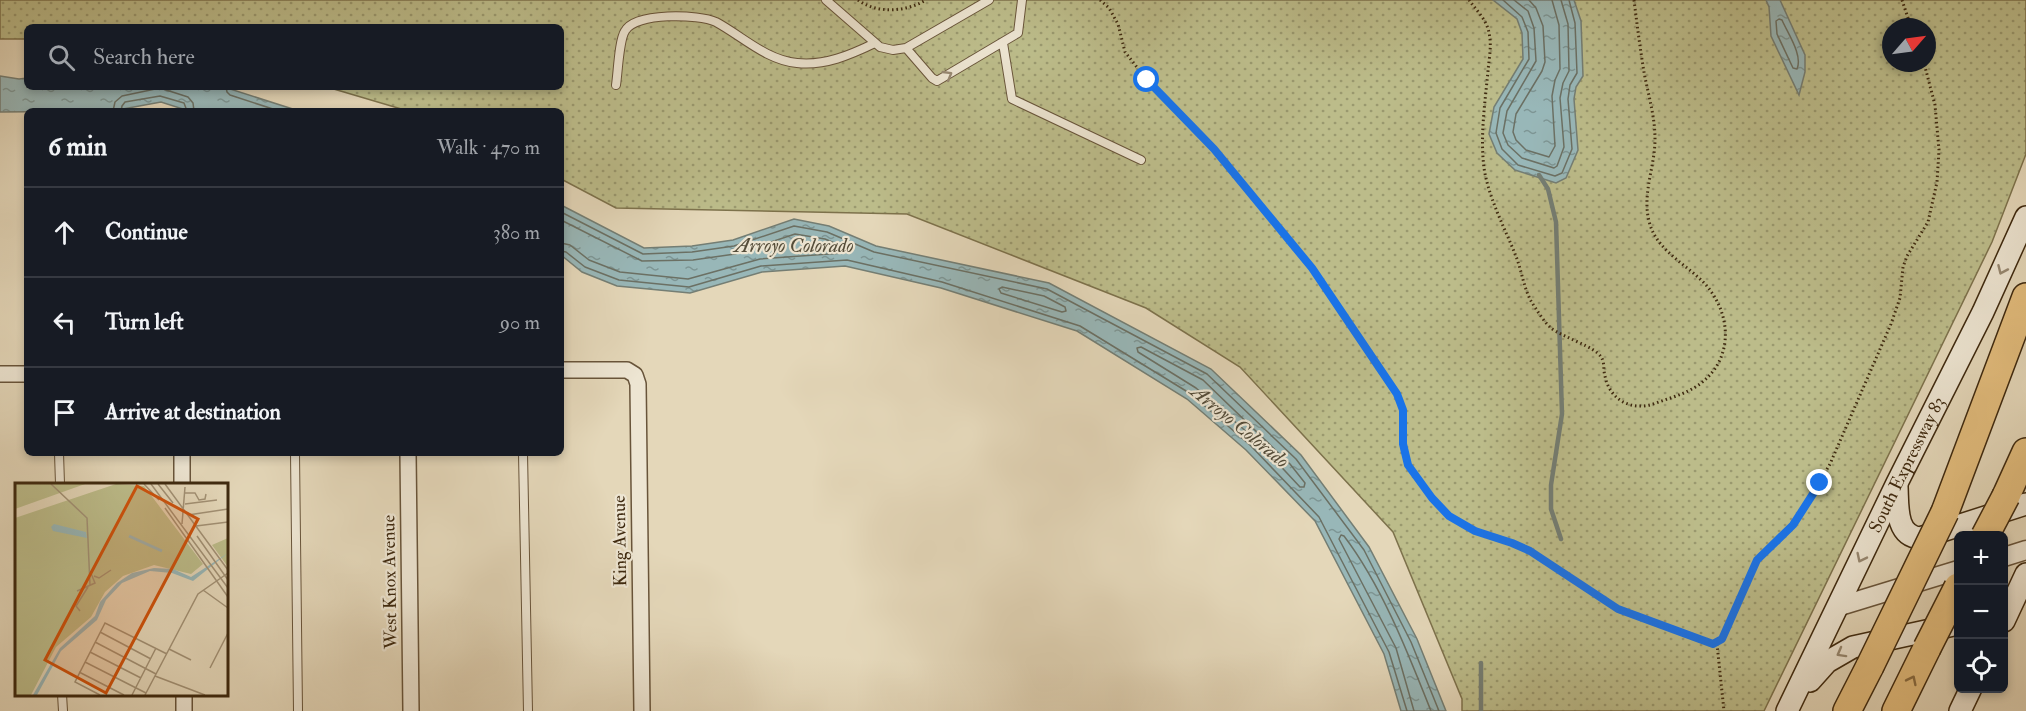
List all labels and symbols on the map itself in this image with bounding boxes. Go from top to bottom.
north arrow [1882,18,1936,72]
route start [1133,66,1159,92]
one-way arrow [942,71,952,83]
water label: Arroyo Colorado [732,233,854,258]
one-way arrow [1997,264,2009,275]
water label: Arroyo Colorado [1184,377,1294,473]
street label: South Expressway 83 [1863,393,1950,536]
route end [1806,469,1832,495]
inset map [15,483,228,696]
street label: King Avenue [608,495,632,587]
street label: West Knox Avenue [377,514,403,650]
one-way arrow [1856,552,1868,563]
one-way arrow [1837,646,1847,657]
one-way arrow [1904,675,1916,686]

